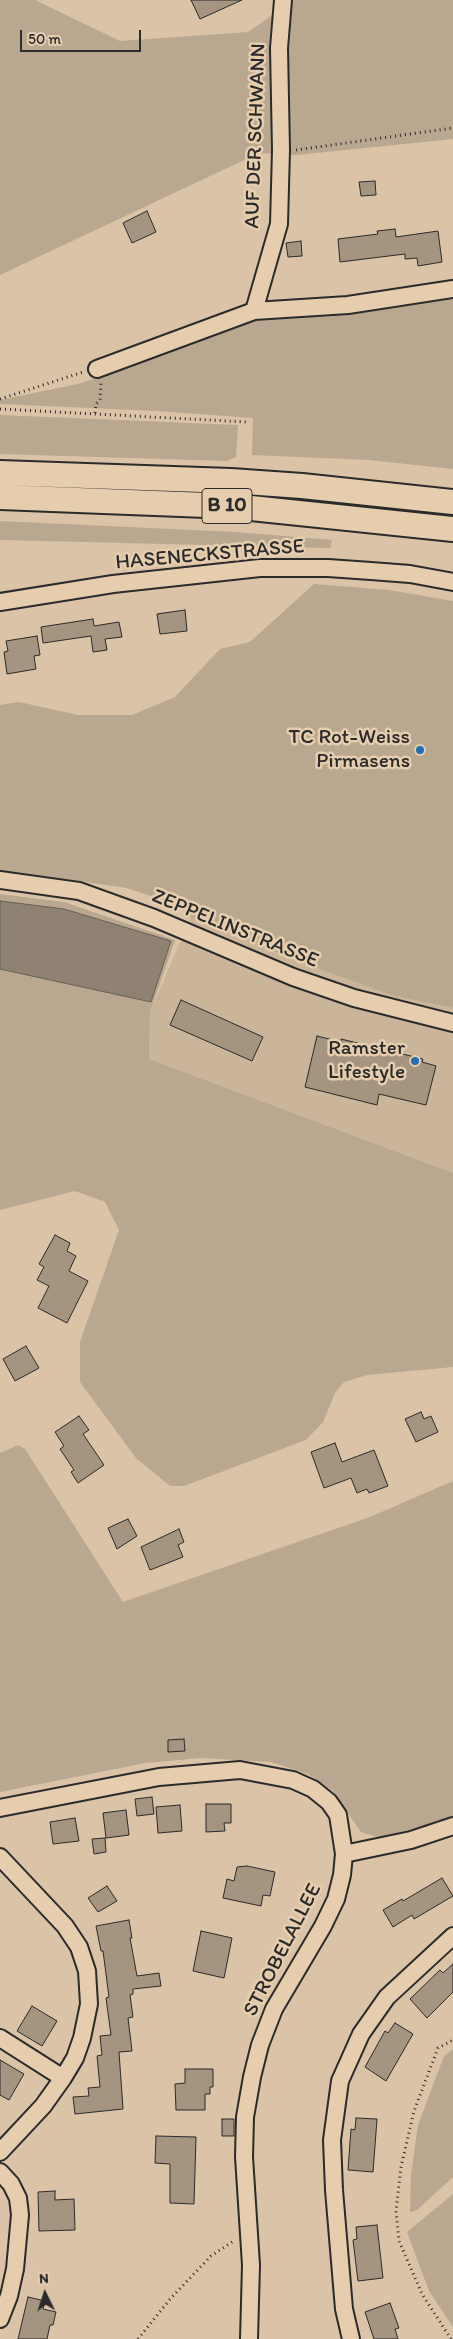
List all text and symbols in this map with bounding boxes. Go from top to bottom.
scale bar [22,20,144,52]
text: 50 m [28,30,61,48]
street label: AUF DER SCHWANN [240,43,272,229]
road number: B 10 [202,488,252,524]
street label: HASENECKSTRASSE [115,534,305,576]
place label: TC Rot-Weiss Pirmasens [288,725,410,775]
marker: TC Rot-Weiss Pirmasens [414,744,426,756]
street label: ZEPPELINSTRASSE [148,884,322,974]
place label: Ramster Lifestyle [328,1036,405,1086]
marker: Ramster Lifestyle [409,1055,421,1067]
street label: STROBELALLEE [239,1879,327,2021]
north arrow [20,2269,70,2319]
text: N [39,2270,49,2287]

